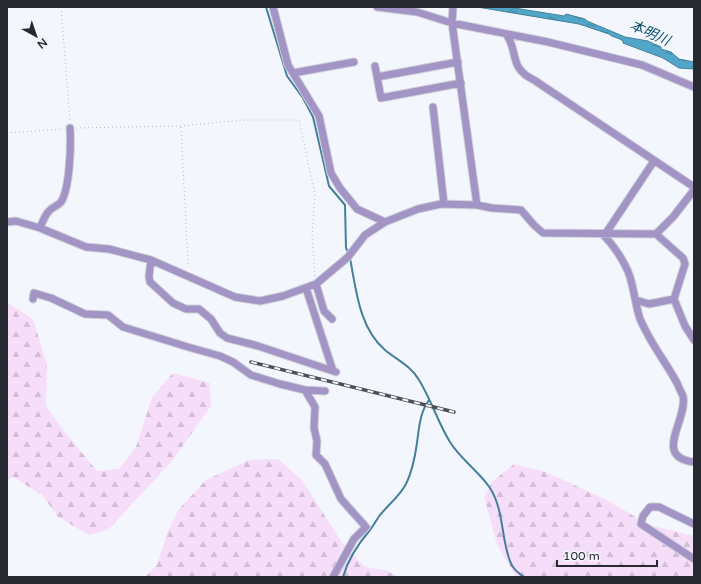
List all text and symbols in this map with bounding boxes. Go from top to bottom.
north arrow [16,16,56,56]
water label: 本明川 [627,17,674,50]
text: N [35,35,50,51]
scale bar [557,542,657,568]
text: 100 m [563,549,600,563]

